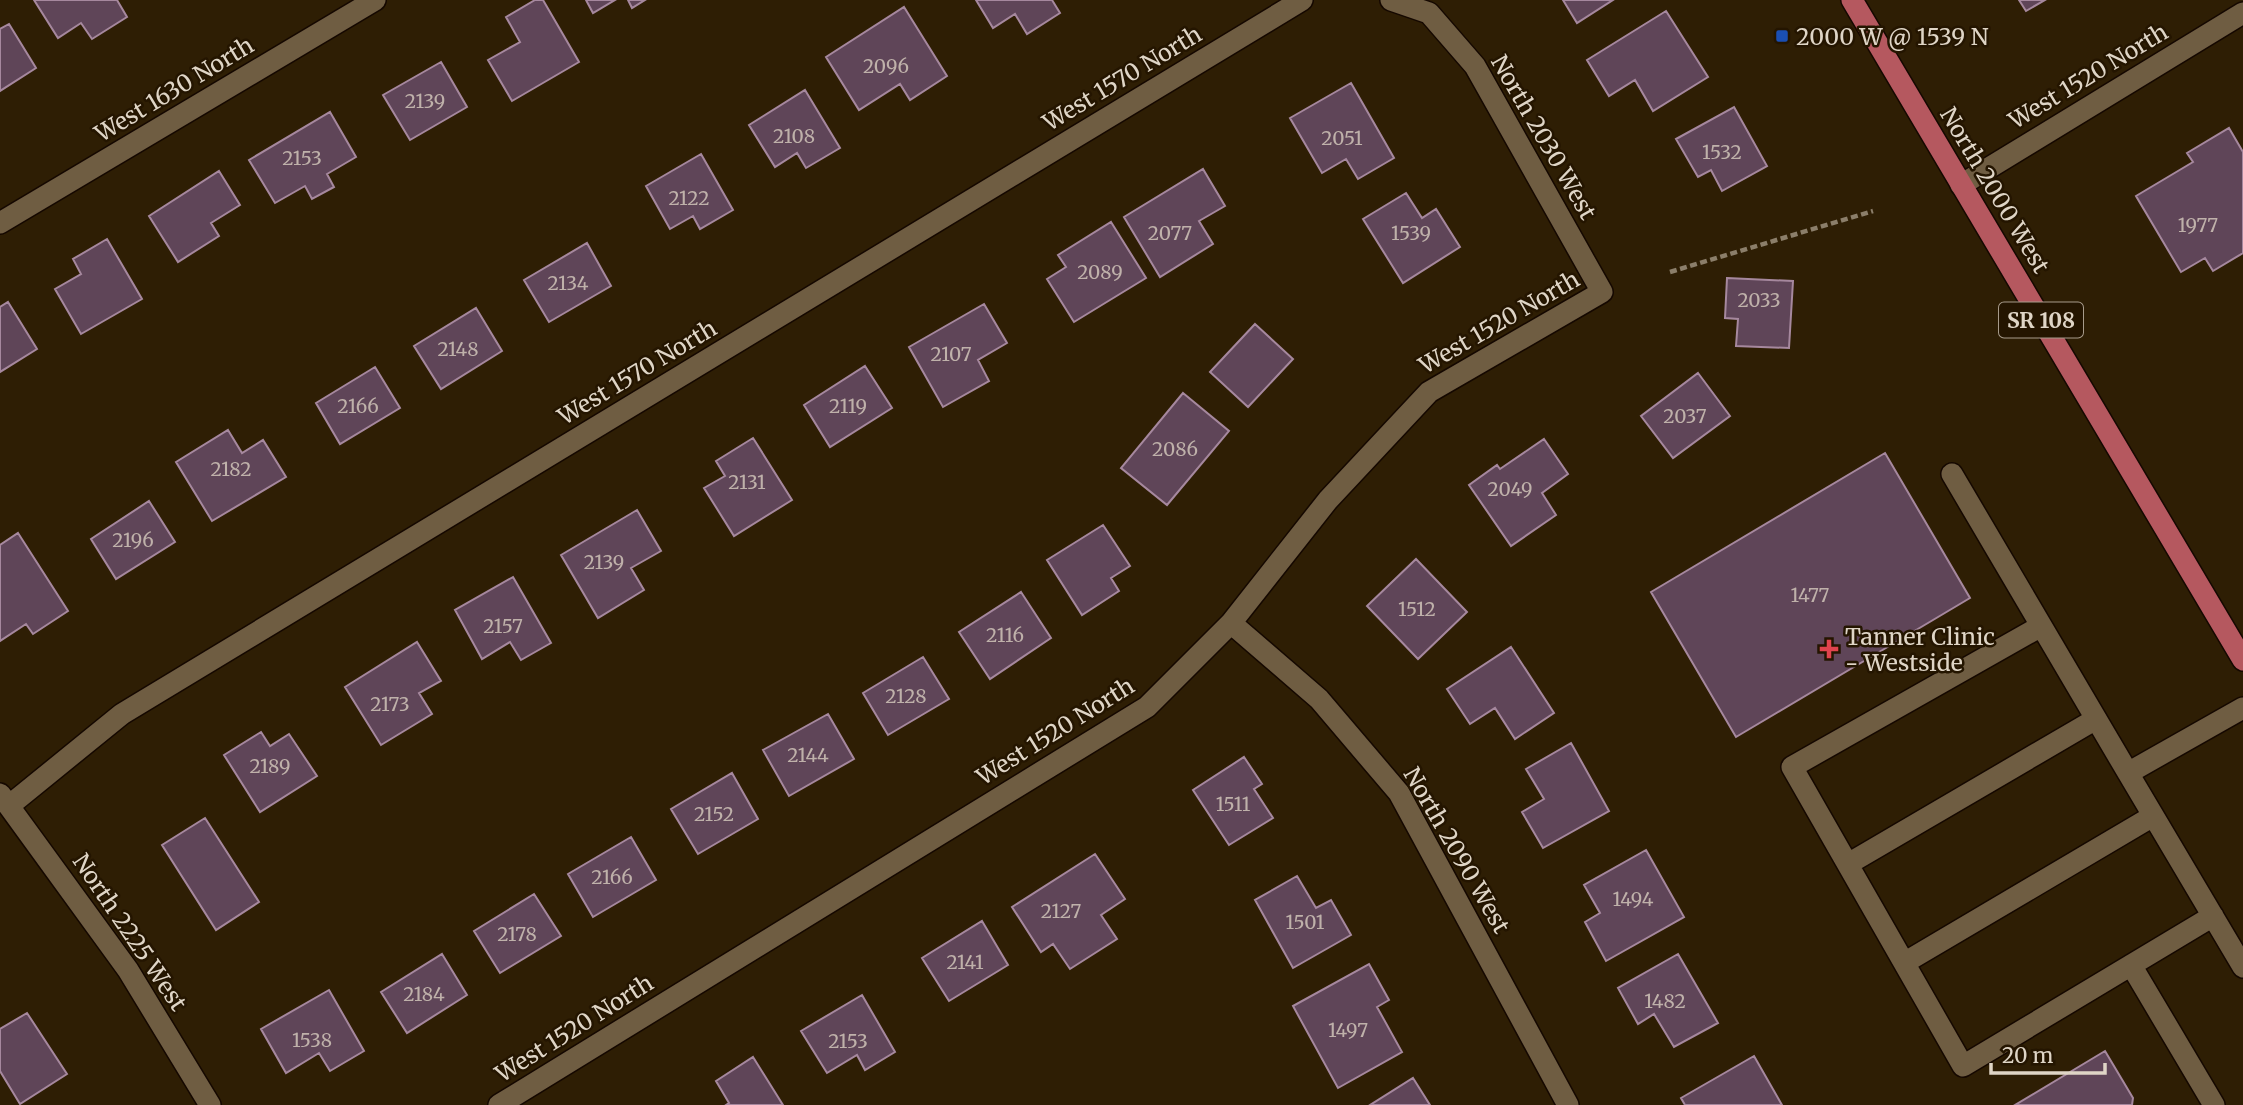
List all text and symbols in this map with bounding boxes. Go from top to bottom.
street label: West 1520 North [2002,17,2173,135]
street label: West 1570 North [1037,19,1207,137]
place label: 2000 W @ 1539 N [1796,22,1989,51]
marker: 2000 W @ 1539 N [1774,28,1790,44]
street label: West 1630 North [88,30,259,148]
street label: North 2030 West [1485,50,1603,225]
house number: 2096 [863,54,909,78]
house number: 2139 [405,89,445,113]
street label: North 2000 West [1934,102,2056,278]
house number: 2108 [773,124,815,148]
house number: 2051 [1321,126,1363,150]
house number: 1532 [1702,140,1742,164]
house number: 2153 [282,146,322,170]
house number: 2122 [668,186,710,210]
house number: 1977 [2178,213,2218,237]
house number: 2077 [1148,221,1192,245]
house number: 1539 [1391,221,1431,245]
house number: 2089 [1077,260,1123,284]
street label: West 1520 North [1413,264,1585,380]
house number: 2134 [547,271,589,295]
house number: 2033 [1737,288,1781,312]
road number: SR 108 [1999,302,2083,338]
street label: West 1570 North [552,313,722,431]
house number: 2148 [437,337,479,361]
house number: 2107 [930,342,972,366]
house number: 2166 [337,394,379,418]
house number: 2119 [829,394,867,418]
house number: 2037 [1663,404,1707,428]
house number: 2086 [1152,437,1198,461]
house number: 2182 [211,457,251,481]
house number: 2131 [728,470,766,494]
house number: 2049 [1488,477,1532,501]
house number: 2196 [112,528,154,552]
house number: 2139 [584,550,624,574]
house number: 1477 [1791,583,1830,607]
house number: 1512 [1398,597,1436,621]
house number: 2157 [483,614,523,638]
place label: Tanner Clinic - Westside [1845,622,1995,677]
house number: 2116 [986,623,1024,647]
marker: Tanner Clinic - Westside [1819,639,1839,659]
street label: West 1520 North [970,671,1139,792]
house number: 2128 [885,684,927,708]
house number: 2173 [370,692,410,716]
house number: 2144 [787,743,829,767]
house number: 2189 [249,754,291,778]
street label: North 2090 West [1398,762,1516,938]
house number: 1511 [1216,792,1251,816]
house number: 2152 [694,802,734,826]
street label: North 2225 West [67,848,193,1016]
house number: 2166 [591,865,633,889]
house number: 1494 [1613,887,1654,911]
house number: 2127 [1041,899,1081,923]
house number: 1501 [1286,910,1325,934]
house number: 2178 [497,922,537,946]
house number: 2141 [946,950,984,974]
street label: West 1520 North [489,968,658,1089]
house number: 2184 [403,982,445,1006]
house number: 1482 [1644,989,1686,1013]
house number: 1497 [1328,1018,1368,1042]
house number: 1538 [292,1028,332,1052]
house number: 2153 [828,1029,868,1053]
scale bar [1991,1032,2105,1076]
text: 20 m [2002,1042,2054,1069]

